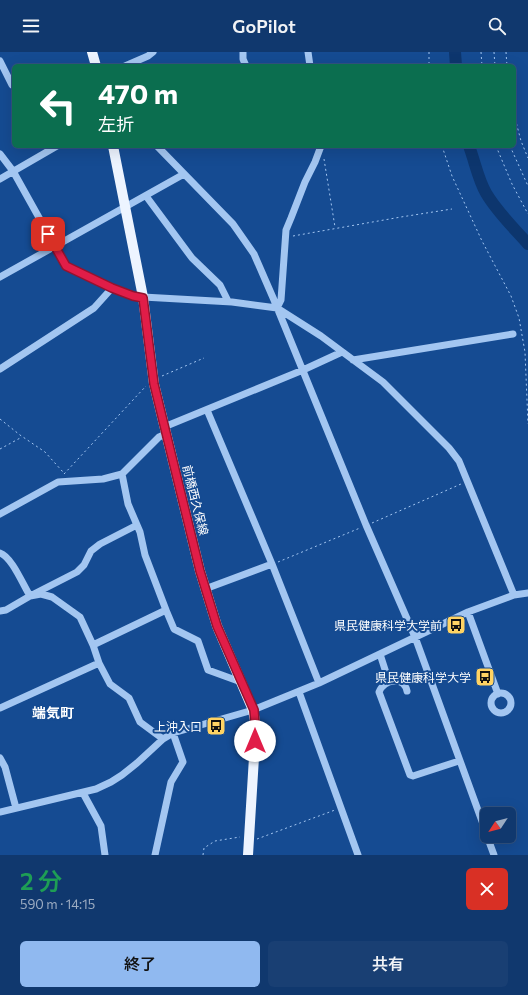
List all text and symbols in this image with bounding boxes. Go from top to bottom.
icon: menu [20,15,42,37]
text: GoPilot [232,15,296,37]
icon: search [486,15,508,37]
text: 470 m [98,76,178,110]
icon: left [32,80,84,132]
text: 左折 [98,113,134,135]
pin [31,217,65,251]
icon: arrive [37,223,59,245]
street label: 前橋西久保線 [180,463,212,537]
bus stop icon: 県民健康科学大学前 [445,614,467,636]
place label: 県民健康科学大学前 [334,618,442,632]
bus stop icon: 県民健康科学大学 [474,666,496,688]
place label: 県民健康科学大学 [375,670,471,684]
district label: 端気町 [32,704,74,721]
bus stop icon: 上沖入口 [205,715,227,737]
place label: 上沖入口 [154,719,202,733]
position arrow [234,720,276,762]
north arrow [480,807,516,843]
map controls [480,807,516,843]
text: 2 分 [20,866,62,895]
button: close [466,868,508,910]
text: 590 m · 14:15 [20,896,95,912]
button: 終了 [20,941,260,987]
button: 共有 [268,941,508,987]

